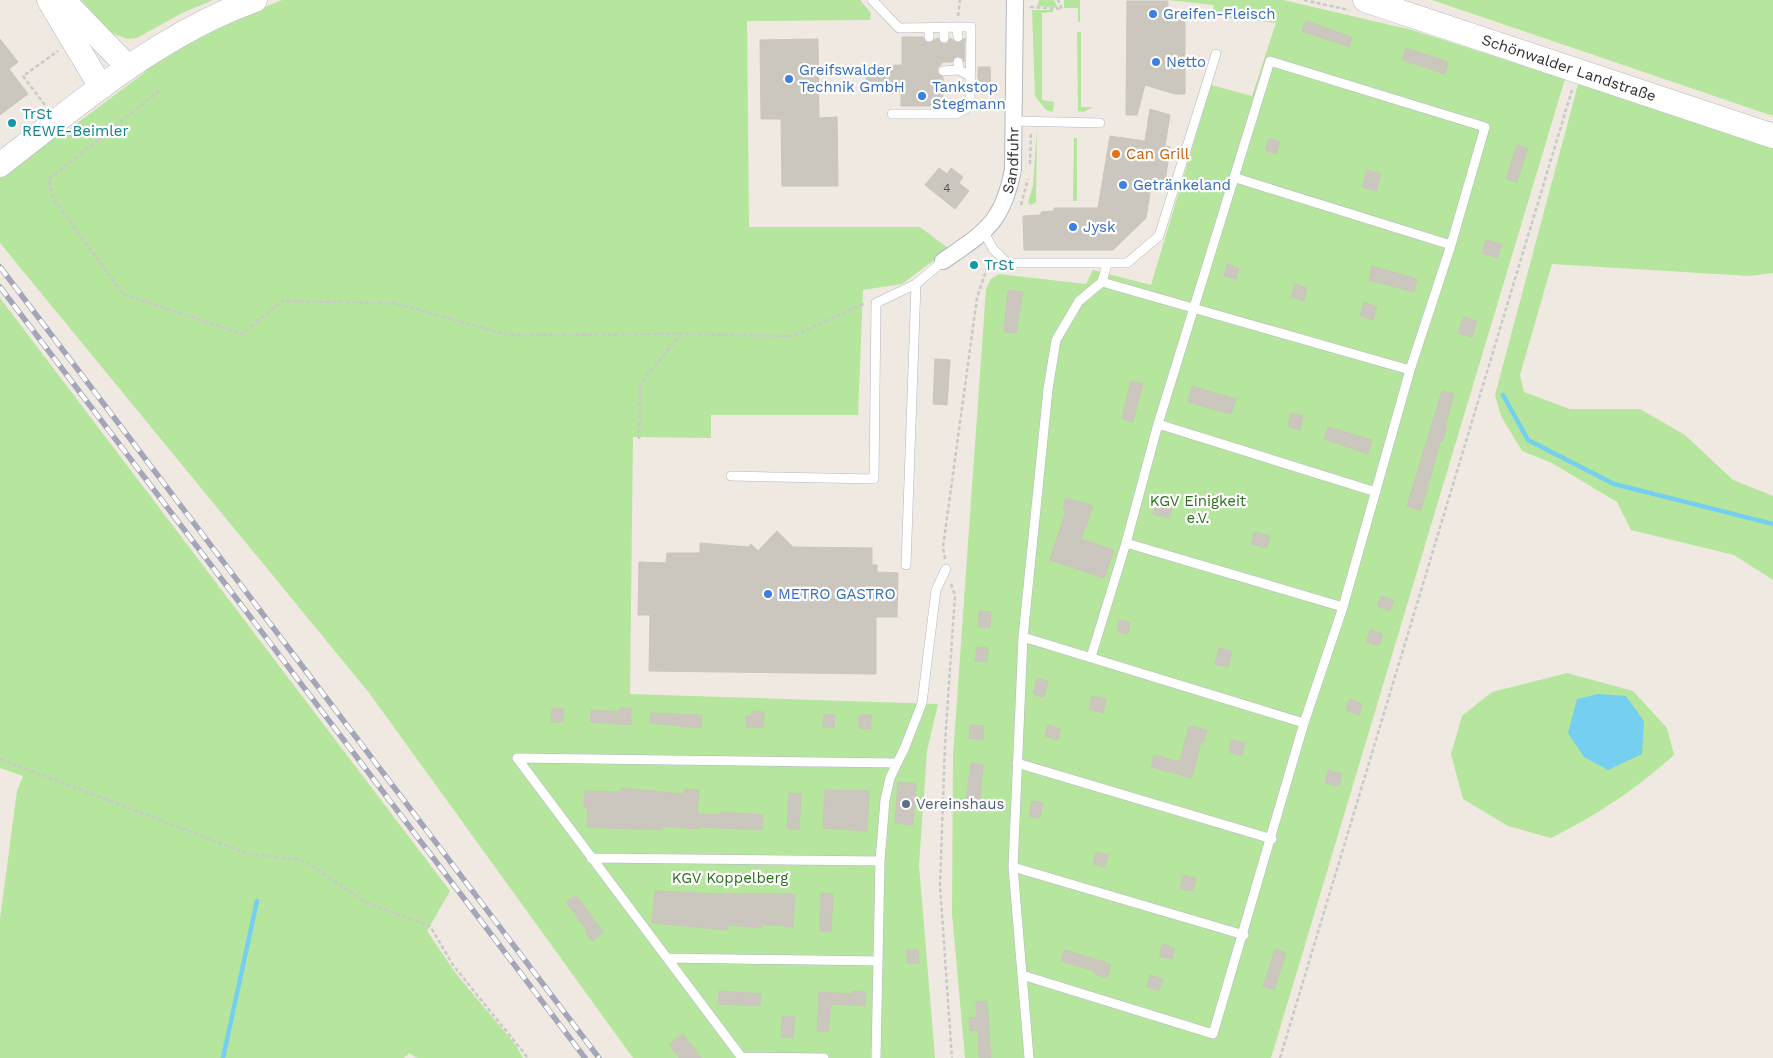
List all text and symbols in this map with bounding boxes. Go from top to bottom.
place label: Greifen-Fleisch [1163,5,1276,23]
marker: Greifen-Fleisch [1147,8,1159,20]
street label: Schönwalder Landstraße [1479,31,1658,105]
place label: Netto [1166,53,1206,71]
marker: Netto [1150,56,1162,68]
place label: Greifswalder Technik GmbH [799,61,905,96]
marker: Greifswalder Technik GmbH [783,73,795,85]
place label: Tankstop Stegmann [932,78,1006,113]
marker: Tankstop Stegmann [916,90,928,102]
place label: TrSt REWE-Beimler [22,105,129,140]
marker: TrSt REWE-Beimler [6,117,18,129]
street label: Sandfuhr [998,127,1022,196]
place label: Can Grill [1126,145,1190,163]
marker: Can Grill [1110,148,1122,160]
place label: Getränkeland [1133,176,1231,194]
marker: Getränkeland [1117,179,1129,191]
house number: 4 [943,181,951,195]
place label: Jysk [1083,218,1116,236]
marker: Jysk [1067,221,1079,233]
place label: TrSt [984,256,1015,274]
marker: TrSt [968,259,980,271]
park label: KGV Einigkeit e.V. [1150,492,1247,527]
place label: METRO GASTRO [778,585,896,603]
marker: METRO GASTRO [762,588,774,600]
place label: Vereinshaus [916,795,1004,813]
marker: Vereinshaus [900,798,912,810]
park label: KGV Koppelberg [672,869,788,887]

